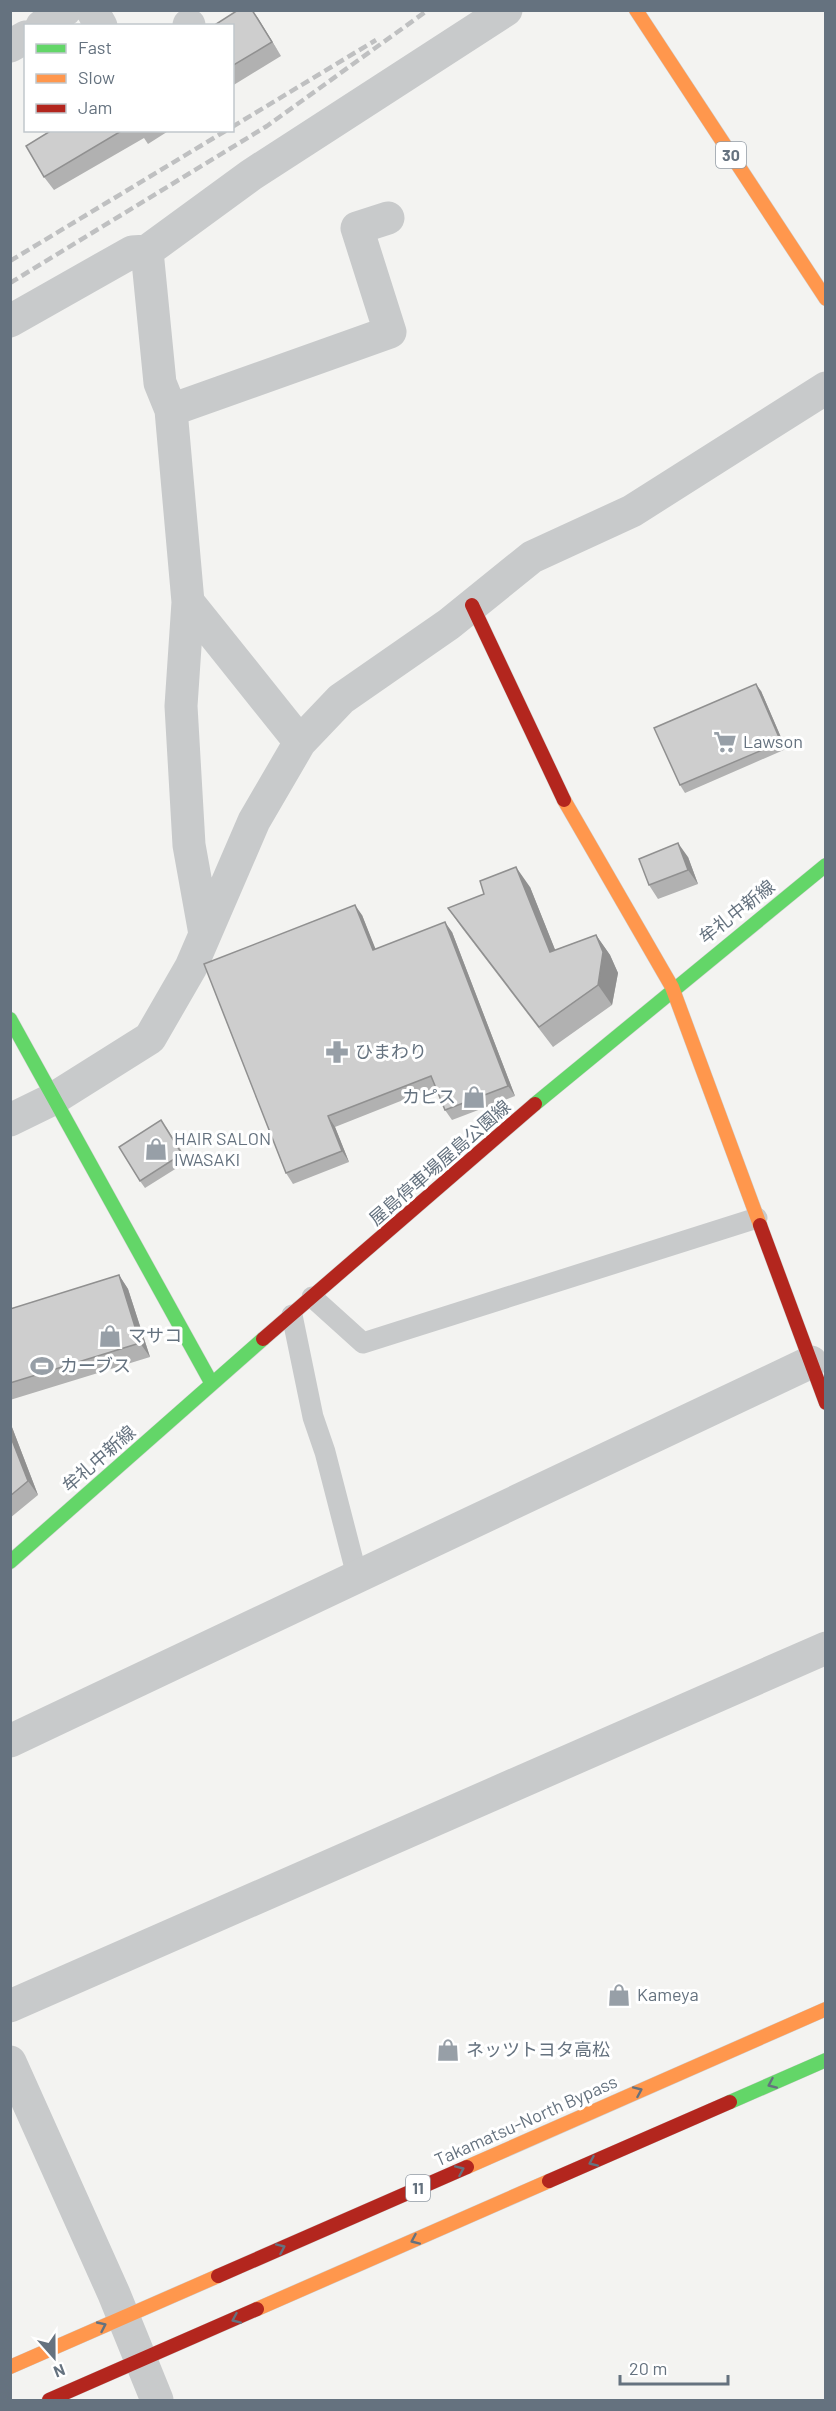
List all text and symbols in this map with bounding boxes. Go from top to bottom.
legend [24,24,234,132]
text: Fast [78,36,112,58]
text: Slow [78,66,115,88]
text: Jam [78,96,112,118]
road number: 30 [716,142,746,168]
supermarket icon: Lawson [712,729,738,755]
place label: Lawson [743,730,803,752]
street label: 牟礼中新線 [694,875,779,948]
pharmacy icon: ひまわり [324,1039,350,1065]
place label: ひまわり [355,1040,427,1062]
shop icon: カピス [461,1084,487,1110]
place label: カピス [402,1085,456,1107]
street label: 屋島停車場屋島公園線 [364,1095,514,1230]
place label: HAIR SALON IWASAKI [174,1127,271,1170]
shop icon: HAIR SALON IWASAKI [143,1136,169,1162]
shop icon: マサコ [97,1323,123,1349]
place label: マサコ [128,1324,182,1346]
sports icon: カーブス [29,1353,55,1379]
place label: カーブス [60,1354,131,1376]
street label: 牟礼中新線 [57,1420,140,1496]
shop icon: Kameya [606,1982,632,2008]
place label: Kameya [637,1983,699,2005]
shop icon: ネッツトヨタ高松 [435,2037,461,2063]
place label: ネッツトヨタ高松 [466,2038,610,2060]
street label: Takamatsu-North Bypass [431,2070,620,2170]
one-way arrow [767,2077,778,2089]
one-way arrow [632,2086,643,2098]
one-way arrow [589,2155,600,2167]
one-way arrow [453,2165,464,2177]
road number: 11 [406,2175,430,2201]
one-way arrow [410,2233,421,2245]
one-way arrow [275,2243,286,2255]
one-way arrow [231,2311,242,2323]
one-way arrow [96,2321,107,2333]
north arrow [24,2327,84,2387]
scale bar [620,2348,728,2386]
text: 20 m [629,2357,667,2379]
text: N [51,2361,68,2382]

